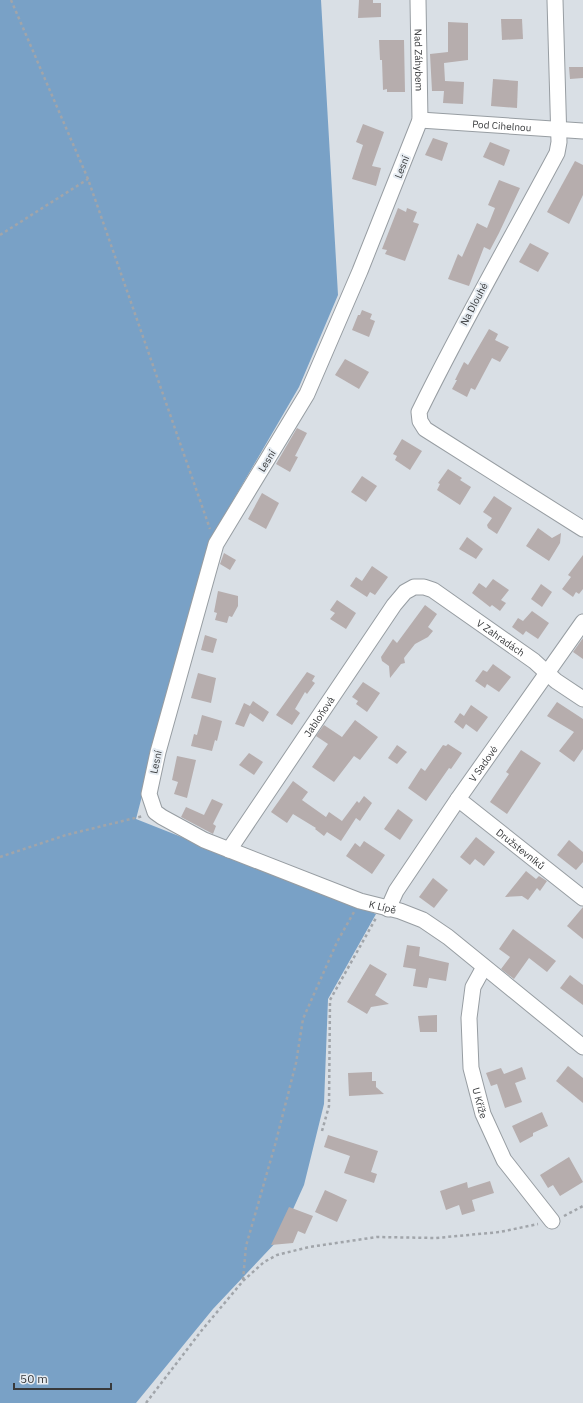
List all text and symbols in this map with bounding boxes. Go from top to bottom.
street label: Nad Záhybem [412,29,426,91]
street label: Pod Cihelnou [472,117,532,134]
street label: Lesní [392,153,412,180]
street label: Na Dlouhé [457,280,491,328]
street label: Lesní [255,447,279,474]
street label: V Zahradách [474,616,527,659]
street label: Jabloňová [301,693,338,739]
street label: V Sadové [466,743,501,784]
street label: Lesní [147,749,165,775]
street label: Družstevníků [494,825,548,872]
street label: K Lípě [368,897,398,916]
street label: U Kříže [470,1086,491,1121]
scale bar [14,1365,111,1391]
text: 50 m [20,1371,48,1386]

